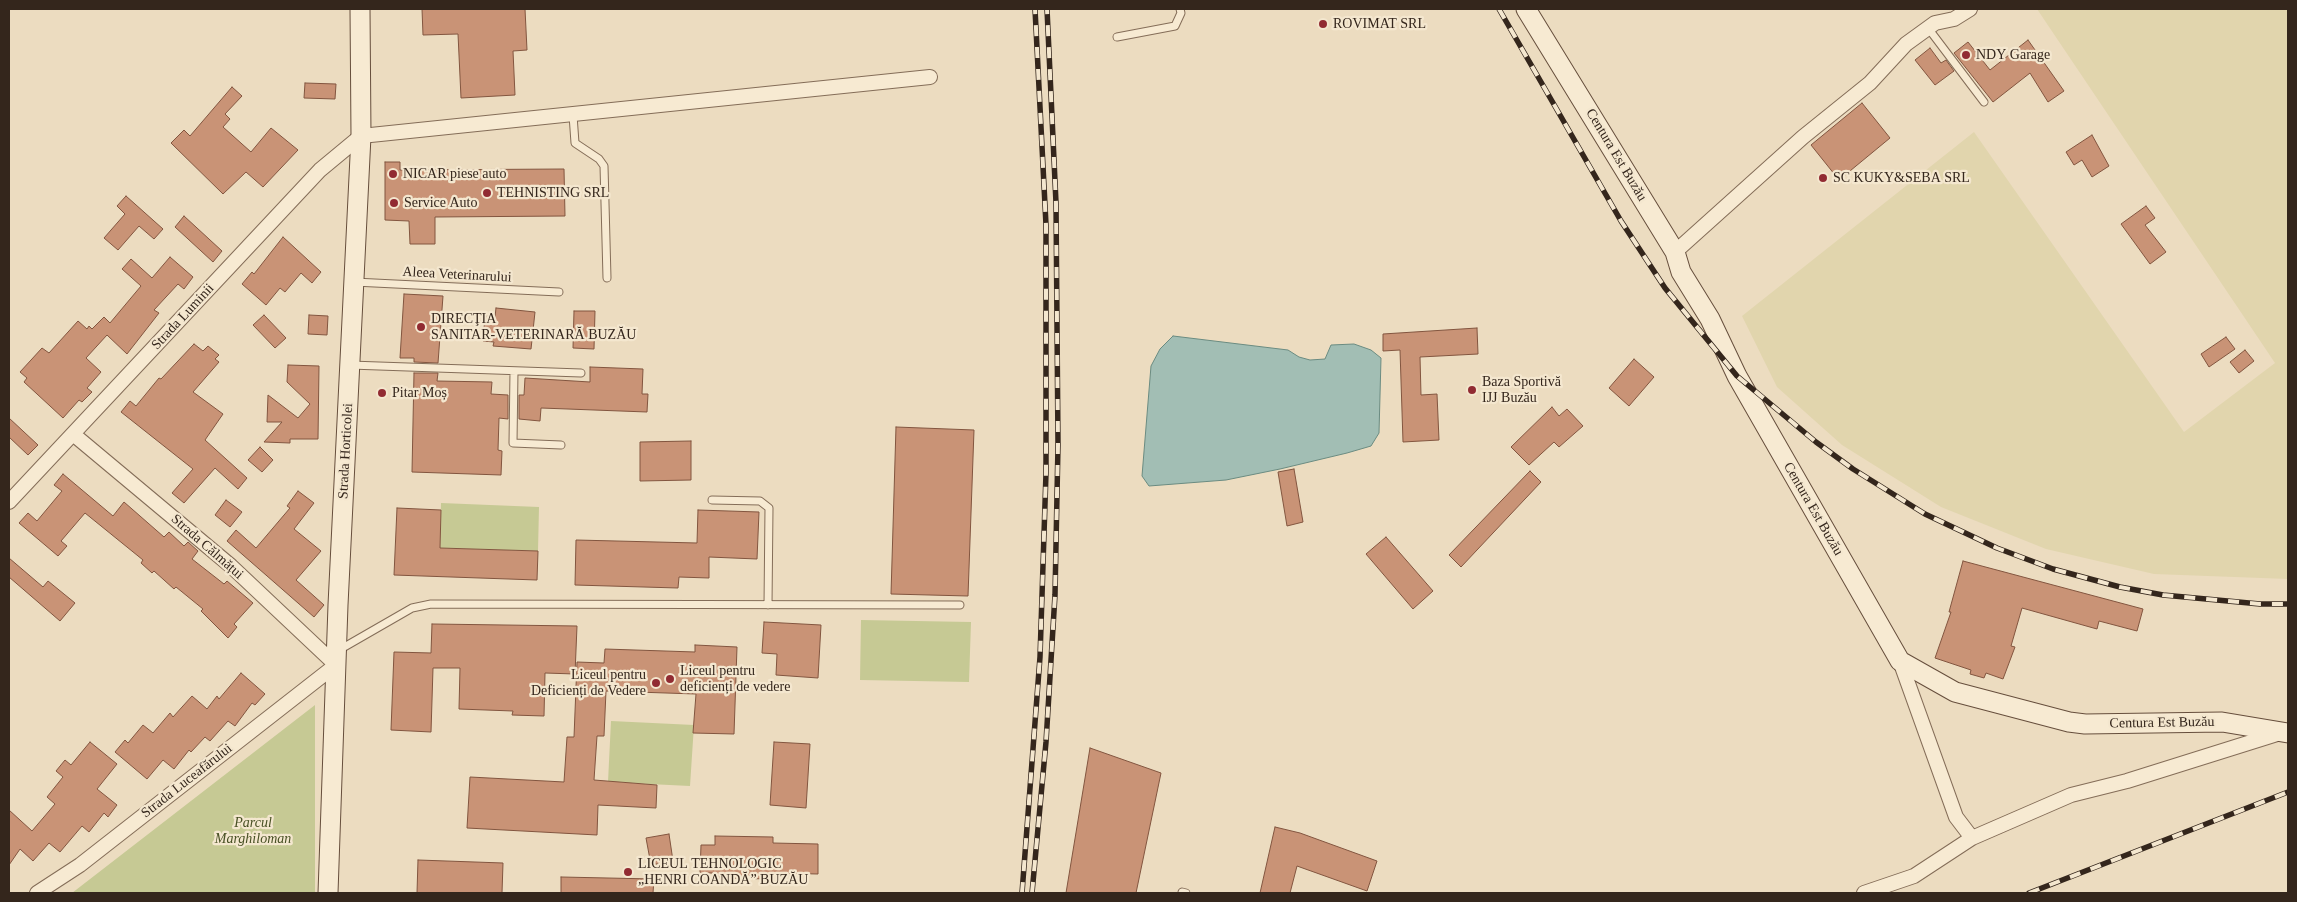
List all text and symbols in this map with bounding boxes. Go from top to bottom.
place label: ROVIMAT SRL [1333,16,1426,32]
marker: ROVIMAT SRL [1317,18,1329,30]
place label: NDY Garage [1976,47,2050,63]
marker: NDY Garage [1960,49,1972,61]
street label: Centura Est Buzău [1582,106,1650,204]
place label: NICAR piese auto [403,166,506,182]
marker: NICAR piese auto [387,168,399,180]
place label: SC KUKY&SEBA SRL [1833,170,1970,186]
marker: SC KUKY&SEBA SRL [1817,172,1829,184]
place label: TEHNISTING SRL [497,185,609,201]
marker: TEHNISTING SRL [481,187,493,199]
place label: Service Auto [404,195,477,211]
marker: Service Auto [388,197,400,209]
street label: Aleea Veterinarului [402,264,512,286]
street label: Strada Luminii [148,280,218,354]
place label: DIRECŢIA SANITAR-VETERINARĂ BUZĂU [431,311,636,344]
marker: DIRECŢIA SANITAR-VETERINARĂ BUZĂU [415,321,427,333]
place label: Baza Sportivă IJJ Buzău [1482,374,1561,407]
marker: Baza Sportivă IJJ Buzău [1466,384,1478,396]
place label: Pitar Moș [392,385,447,401]
marker: Pitar Moș [376,387,388,399]
street label: Strada Horticolei [335,403,357,499]
street label: Centura Est Buzău [1779,459,1847,559]
street label: Strada Călmățui [167,511,247,583]
place label: Liceul pentru deficienți de vedere [680,663,790,696]
place label: Liceul pentru Deficienți de Vedere [531,667,646,700]
marker: Liceul pentru deficienți de vedere [664,673,676,685]
marker: Liceul pentru Deficienți de Vedere [650,677,662,689]
street label: Centura Est Buzău [2109,714,2215,732]
street label: Strada Luceafărului [138,740,236,822]
park label: Parcul Marghiloman [215,815,291,848]
place label: LICEUL TEHNOLOGIC „HENRI COANDĂ” BUZĂU [638,856,808,889]
marker: LICEUL TEHNOLOGIC „HENRI COANDĂ” BUZĂU [622,866,634,878]

